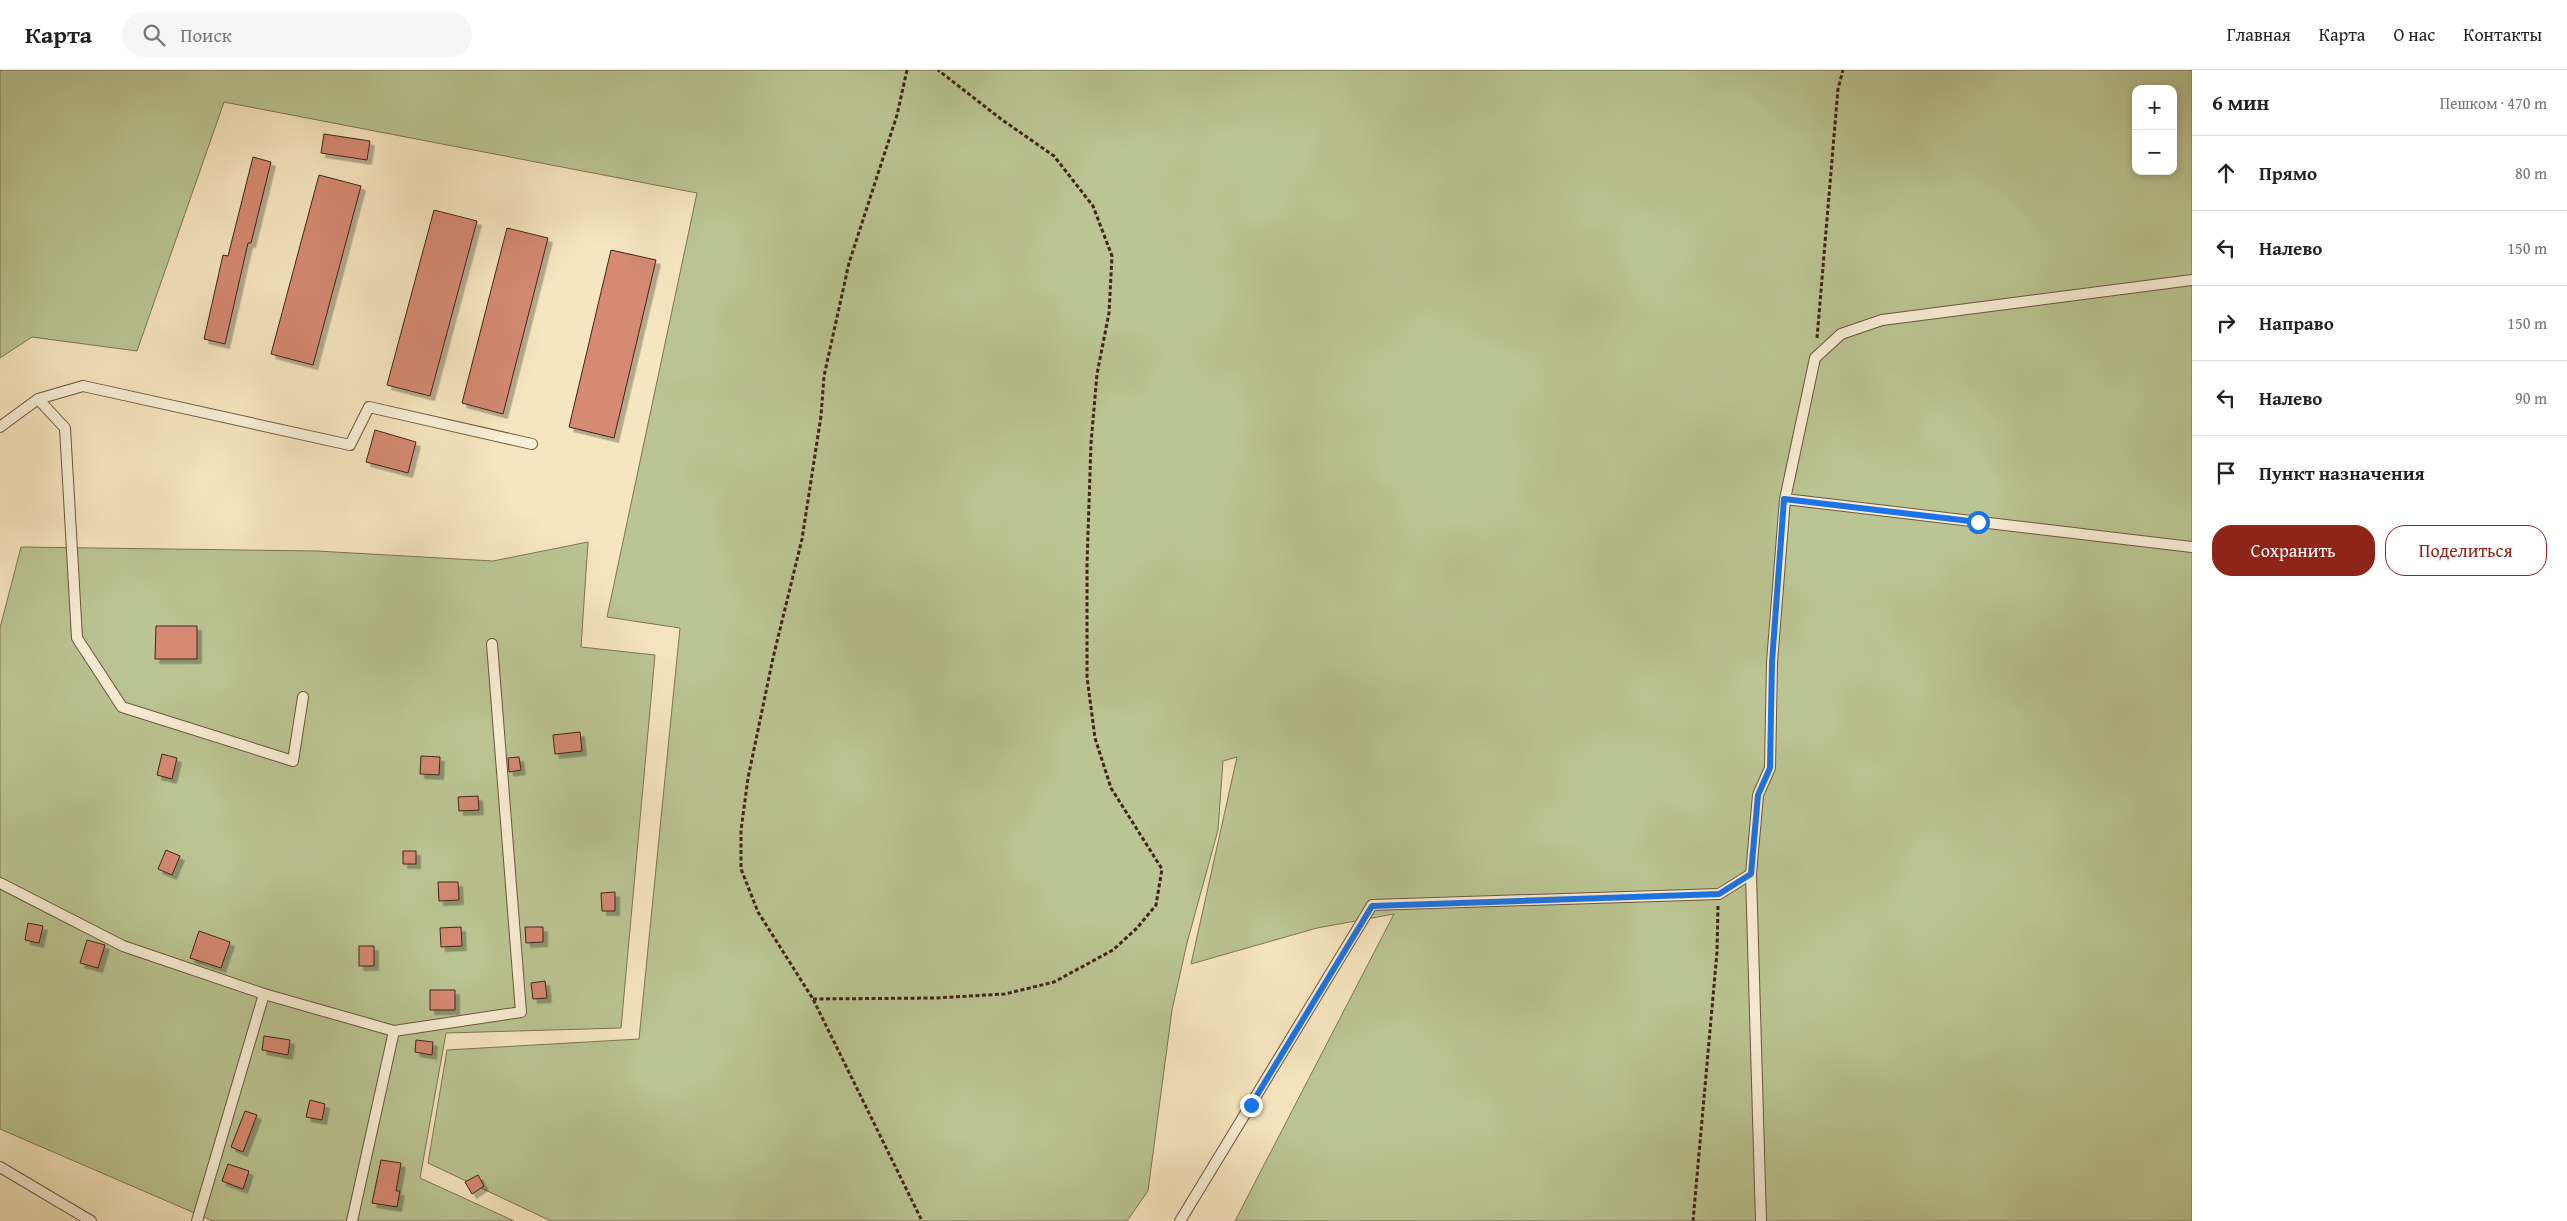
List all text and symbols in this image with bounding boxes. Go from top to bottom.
search box [122,12,472,57]
text: Карта [25,17,92,52]
icon: search [140,21,168,49]
text: Поиск [180,21,232,49]
text: Главная [2227,21,2291,48]
text: Карта [2319,21,2365,48]
text: О нас [2393,21,2435,48]
text: Контакты [2463,21,2542,48]
map controls [2132,85,2177,175]
button: + [2132,85,2177,130]
text: 6 мин [2212,87,2269,118]
text: Пешком · 470 m [2440,91,2547,115]
button: − [2132,130,2177,175]
icon: ahead [2212,159,2240,187]
text: Прямо [2259,159,2317,187]
text: 80 m [2515,161,2547,185]
icon: left [2212,234,2240,262]
text: Налево [2259,234,2322,262]
text: 150 m [2507,236,2547,260]
icon: right [2212,309,2240,337]
text: Направо [2259,309,2334,337]
text: 150 m [2507,311,2547,335]
icon: left [2212,384,2240,412]
text: Налево [2259,384,2322,412]
text: 90 m [2515,386,2547,410]
icon: arrive [2212,459,2240,487]
text: Пункт назначения [2259,459,2425,487]
route start [1967,511,1990,534]
button: Сохранить [2212,525,2375,576]
button: Поделиться [2385,525,2547,576]
route end [1240,1094,1263,1117]

